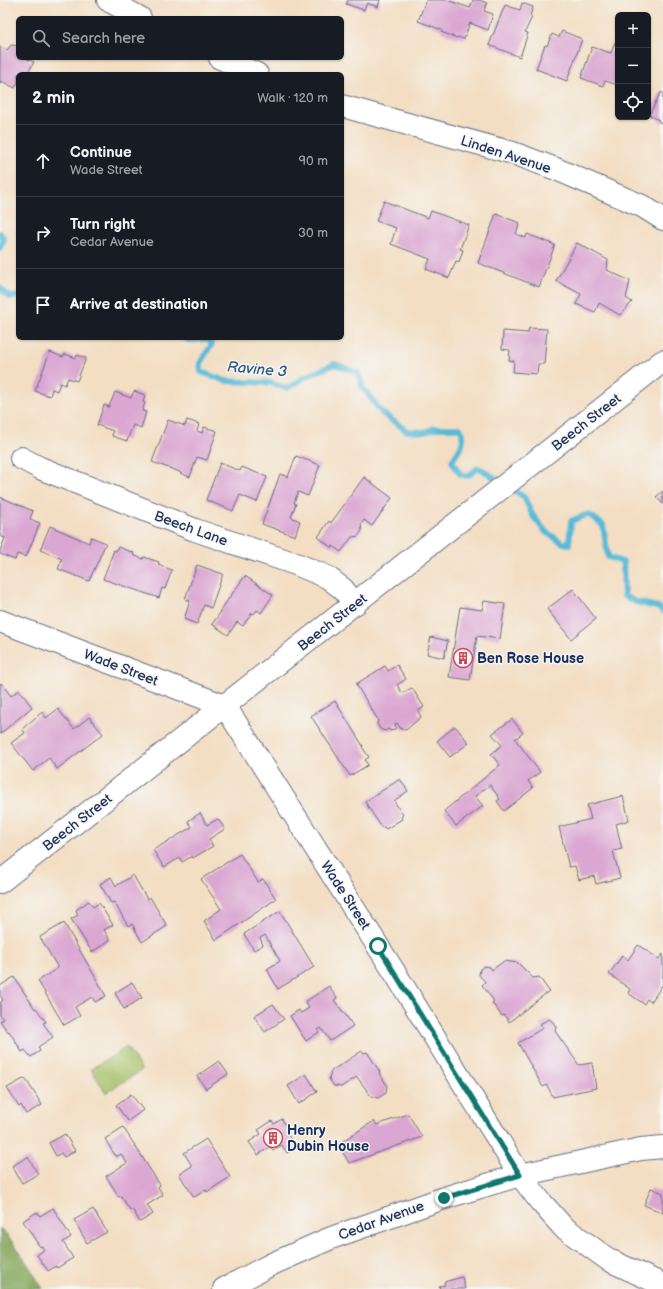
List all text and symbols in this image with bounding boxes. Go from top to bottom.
map controls [615,12,651,120]
button: + [615,12,651,48]
search box [16,16,344,60]
icon: search [30,27,52,49]
text: Search here [62,29,145,48]
button: − [615,48,651,84]
button: locate [615,84,651,120]
text: 2 min [32,88,75,108]
text: Walk · 120 m [257,90,328,106]
street label: Linden Avenue [458,132,553,177]
text: Continue [70,143,132,162]
icon: ahead [32,150,54,172]
text: 90 m [299,153,328,169]
text: Wade Street [70,162,143,178]
text: Turn right [70,215,135,234]
icon: right [32,222,54,244]
text: 30 m [298,225,328,241]
text: Cedar Avenue [70,234,154,250]
icon: arrive [32,294,54,316]
text: Arrive at destination [70,295,208,314]
water label: Ravine 3 [226,357,288,382]
street label: Beech Street [548,390,625,455]
street label: Beech Lane [152,507,230,550]
street label: Beech Street [294,590,371,655]
street label: Wade Street [81,646,161,690]
building icon: Ben Rose House [452,647,474,669]
place label: Ben Rose House [477,650,584,667]
street label: Beech Street [39,790,116,855]
street label: Wade Street [317,858,374,933]
route start [369,937,387,955]
place label: Henry Dubin House [287,1122,369,1155]
building icon: Henry Dubin House [262,1127,284,1149]
route end [435,1189,453,1207]
street label: Cedar Avenue [336,1197,426,1244]

